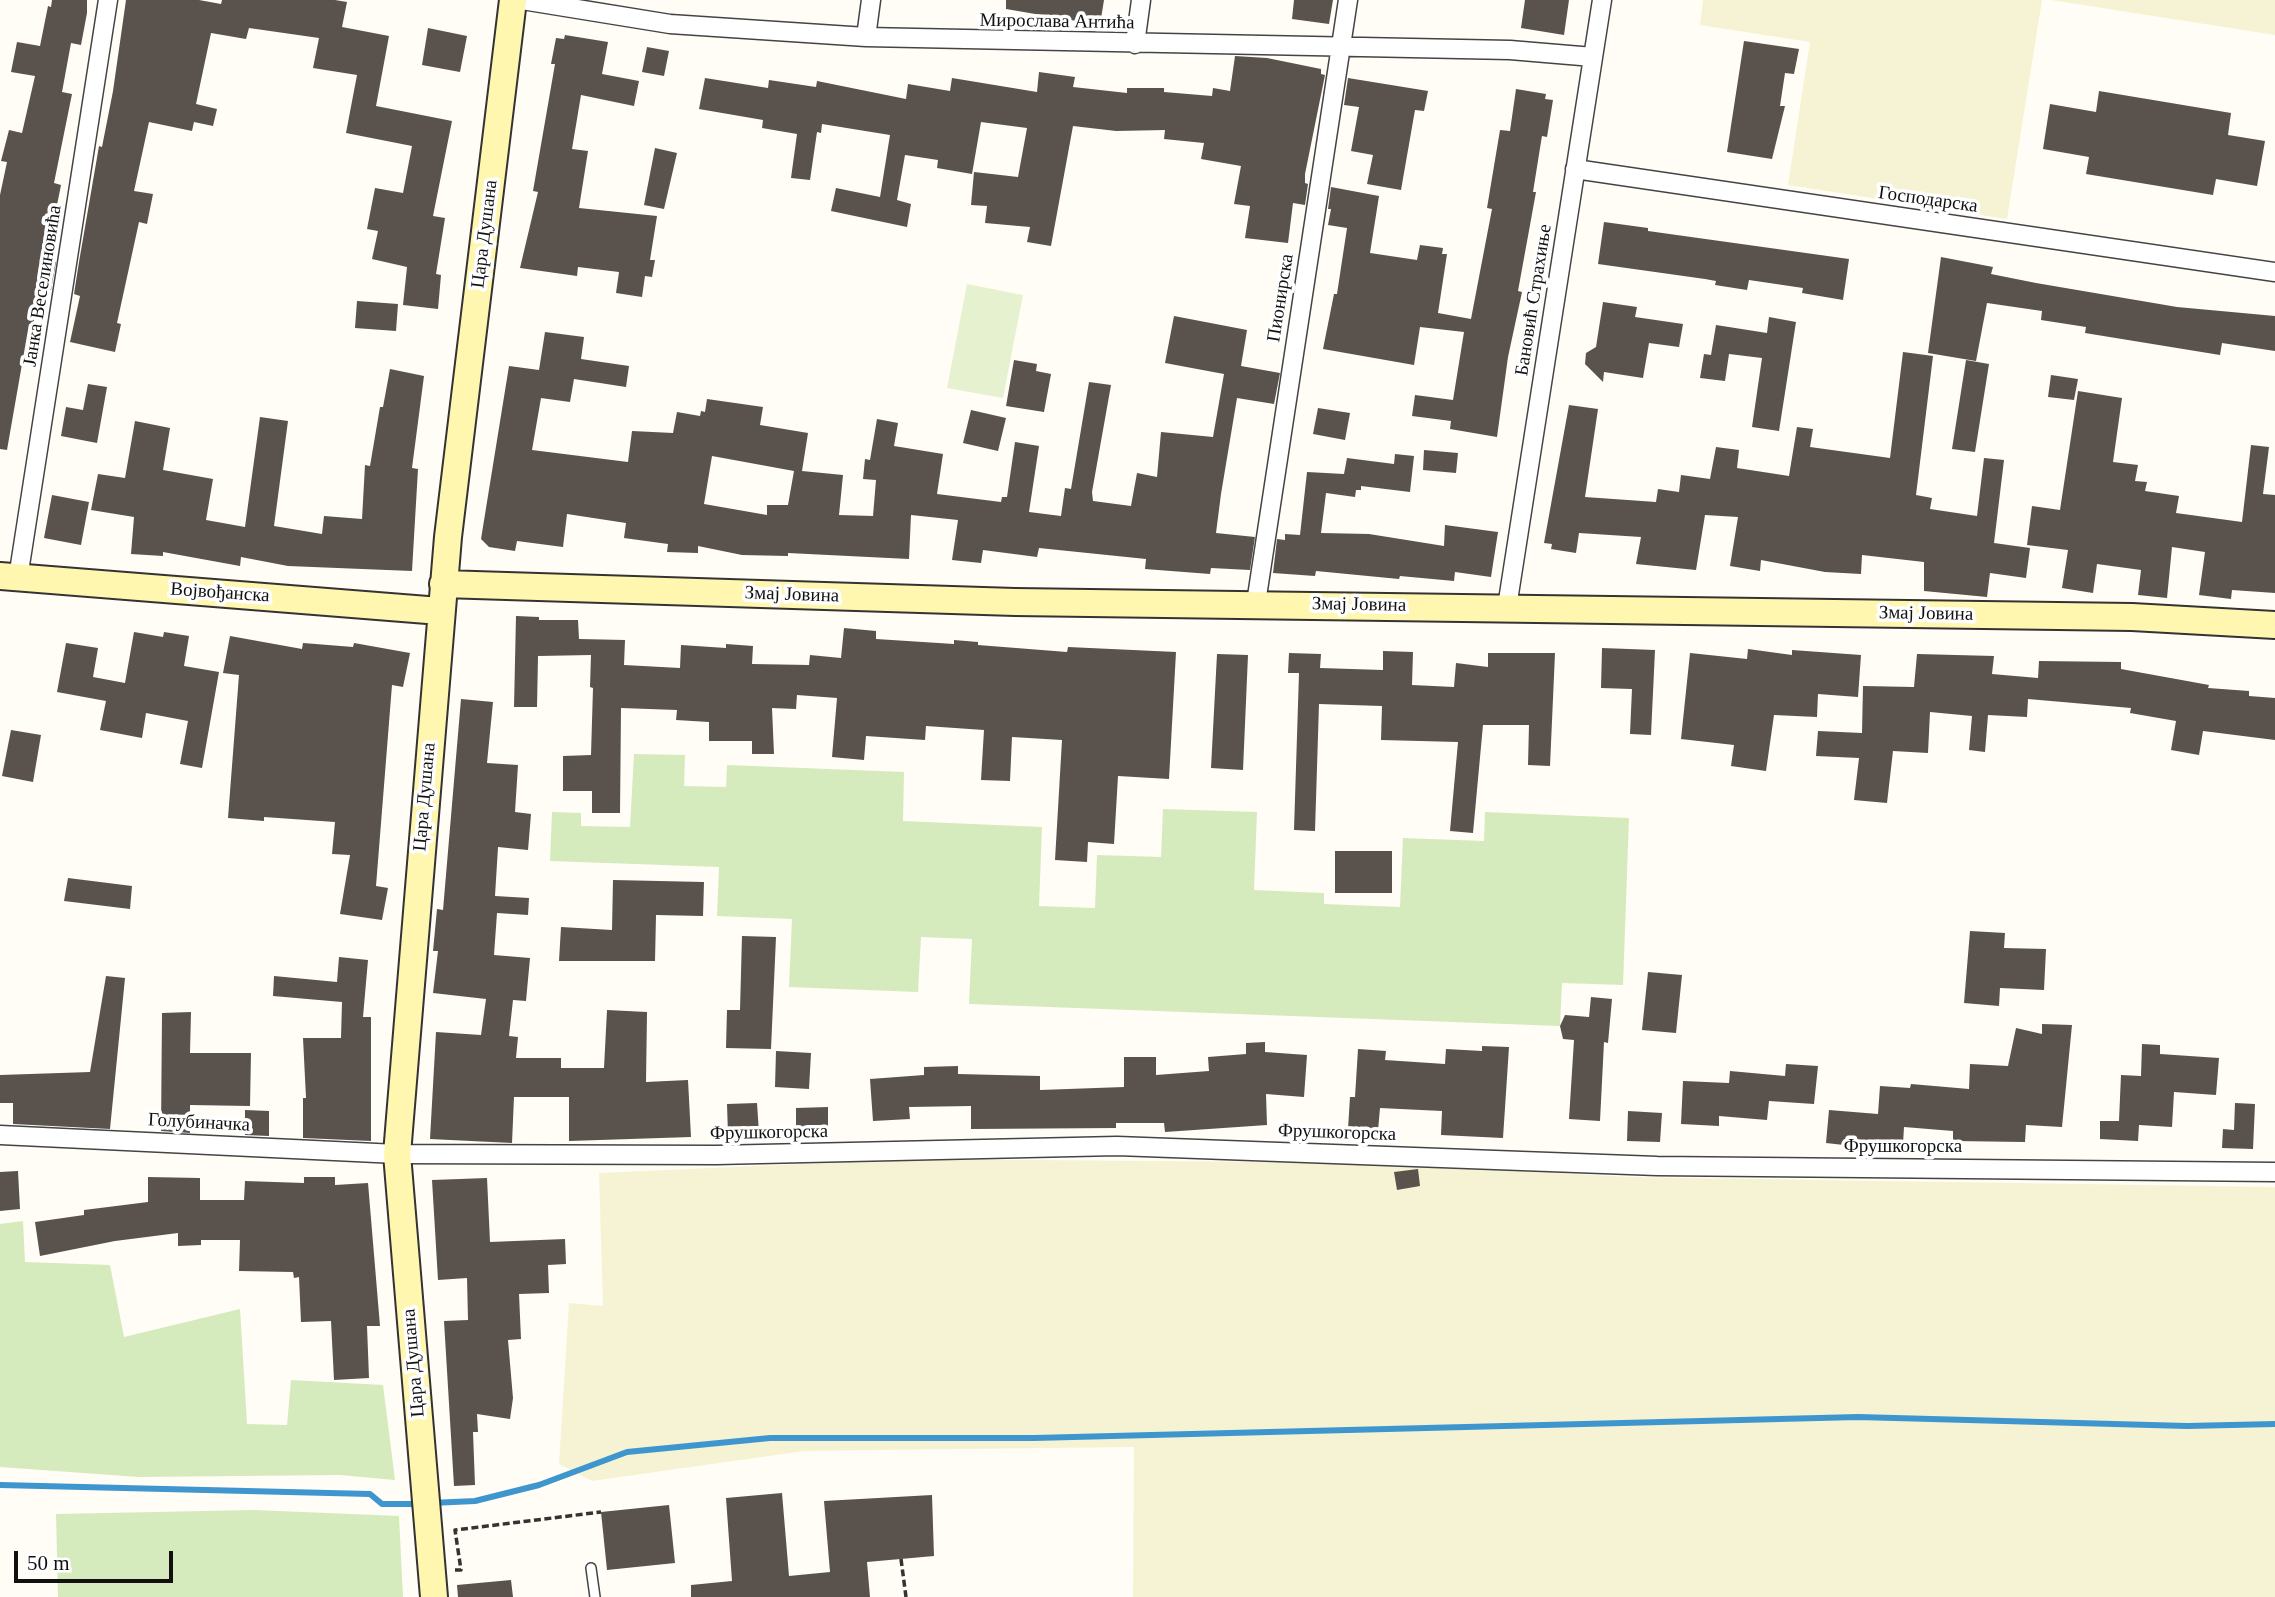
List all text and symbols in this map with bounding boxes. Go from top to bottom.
street label: Мирослава Антића [979,9,1135,35]
street label: Цара Душана [467,179,503,289]
street label: Господарска [1877,182,1979,218]
street label: Јанка Веселиновића [19,204,67,368]
street label: Бановић Страхиње [1511,223,1557,377]
street label: Пионирска [1263,252,1299,344]
street label: Војвођанска [170,578,270,608]
street label: Змај Јовина [744,582,840,608]
street label: Змај Јовина [1312,593,1406,617]
street label: Змај Јовина [1879,602,1973,626]
street label: Цара Душана [409,742,441,852]
street label: Голубиначка [148,1109,250,1137]
street label: Фрушкогорска [1277,1120,1397,1146]
street label: Фрушкогорска [710,1121,828,1145]
street label: Фрушкогорска [1844,1136,1962,1158]
street label: Цара Душана [398,1308,430,1418]
scale bar [18,1538,177,1582]
text: 50 m [27,1551,70,1575]

